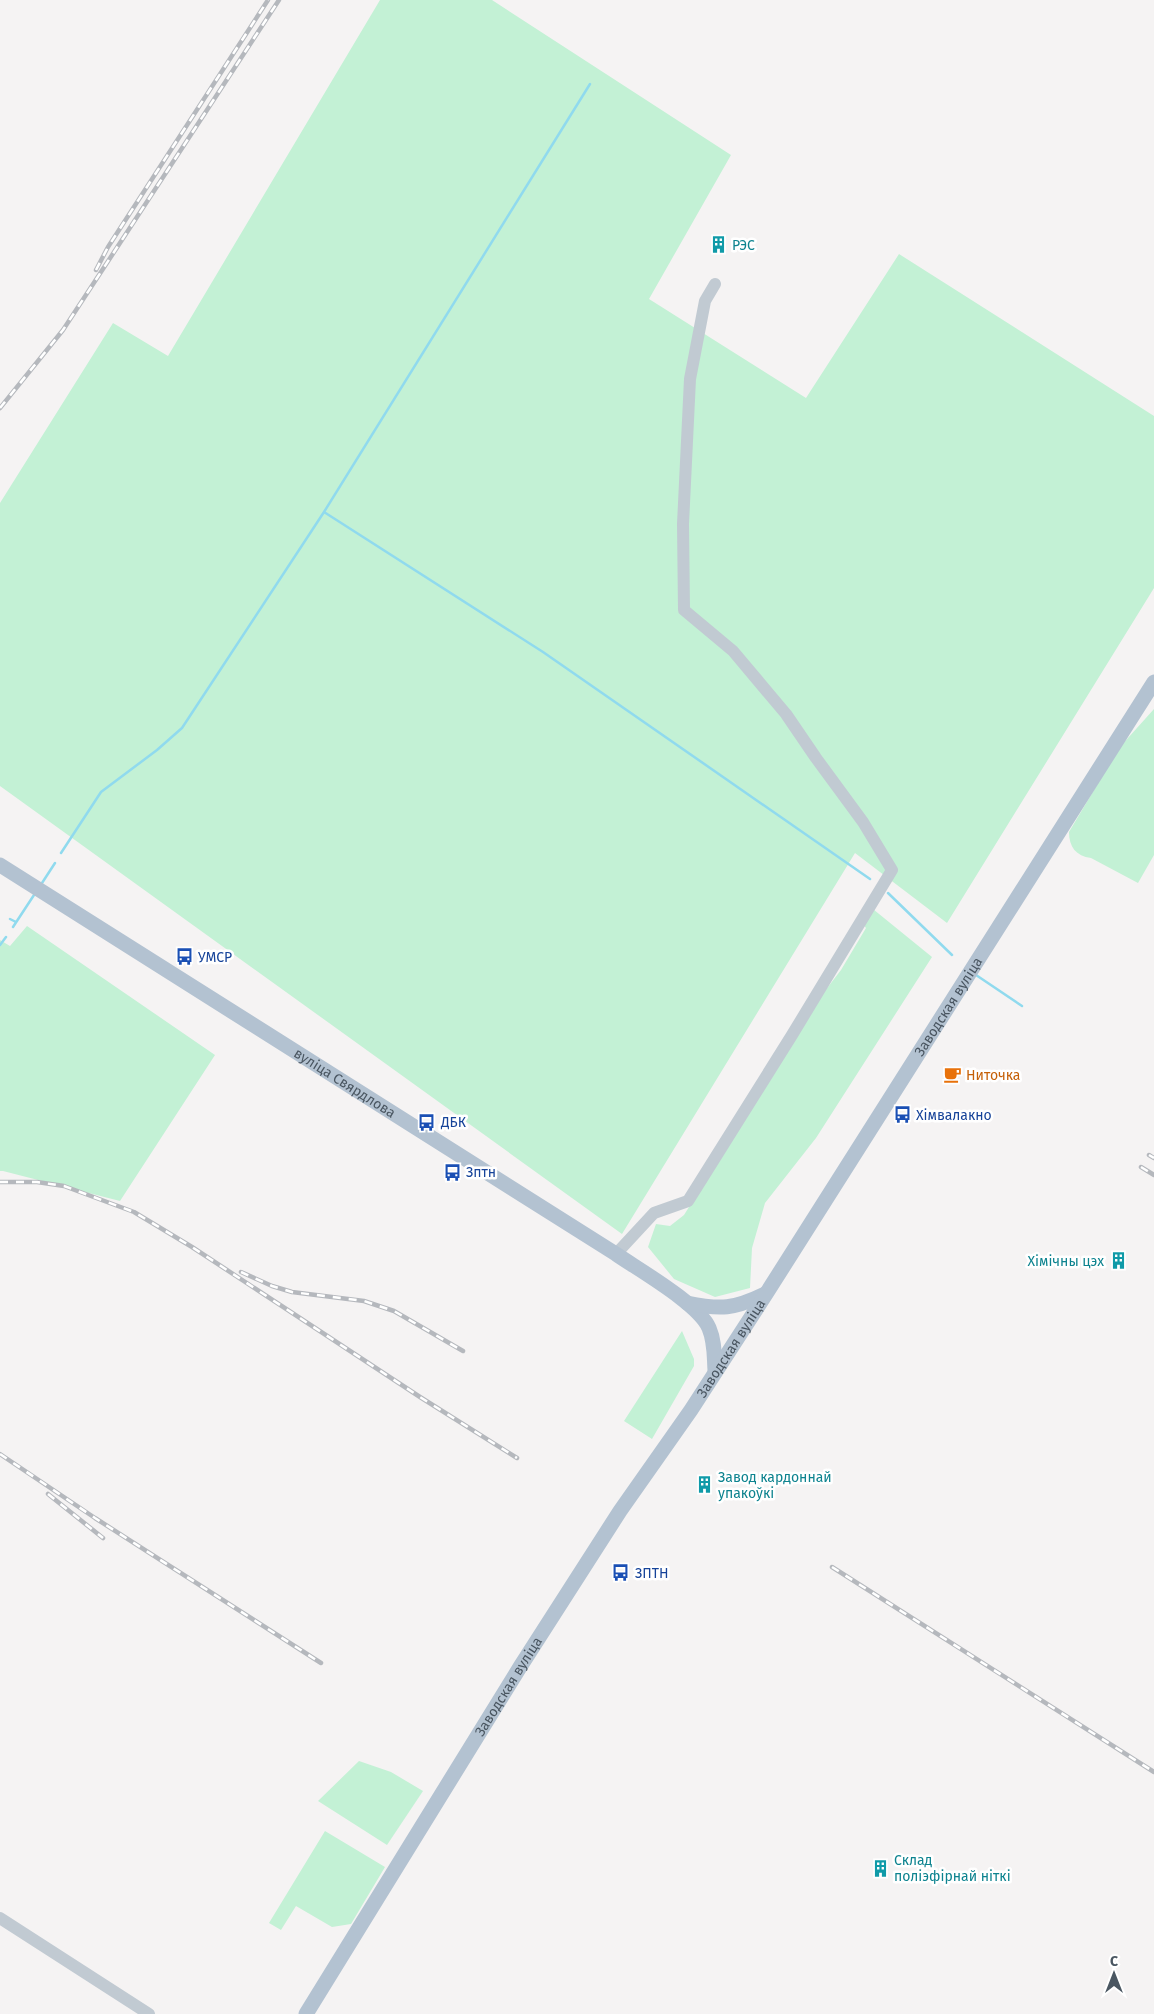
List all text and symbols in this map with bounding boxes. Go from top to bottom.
building icon: РЭС [708,235,728,255]
place label: РЭС [732,237,755,254]
bus stop icon: УМСР [174,947,194,967]
place label: УМСР [198,949,232,966]
street label: Заводская вуліца [911,954,986,1059]
street label: вуліца Свярдлова [291,1044,399,1121]
cafe icon: Ниточка [942,1065,962,1085]
place label: Ниточка [966,1067,1020,1084]
bus stop icon: Хімвалакно [892,1105,912,1125]
place label: Хімвалакно [916,1107,992,1124]
bus stop icon: ДБК [417,1112,437,1132]
place label: ДБК [440,1114,467,1131]
bus stop icon: Зптн [442,1162,462,1182]
place label: Зптн [466,1164,496,1181]
building icon: Хімічны цэх [1108,1251,1128,1271]
place label: Хімічны цэх [1028,1253,1104,1270]
street label: Заводская вуліца [693,1296,769,1401]
place label: Завод кардоннай упакоўкі [718,1469,832,1502]
building icon: Завод кардоннай упакоўкі [694,1475,714,1495]
bus stop icon: ЗПТН [611,1563,631,1583]
place label: ЗПТН [635,1565,669,1582]
street label: Заводская вуліца [471,1634,546,1739]
place label: Склад поліэфірнай ніткі [894,1852,1011,1885]
building icon: Склад поліэфірнай ніткі [870,1858,890,1878]
north arrow [1089,1949,1139,1999]
text: С [1110,1953,1118,1970]

